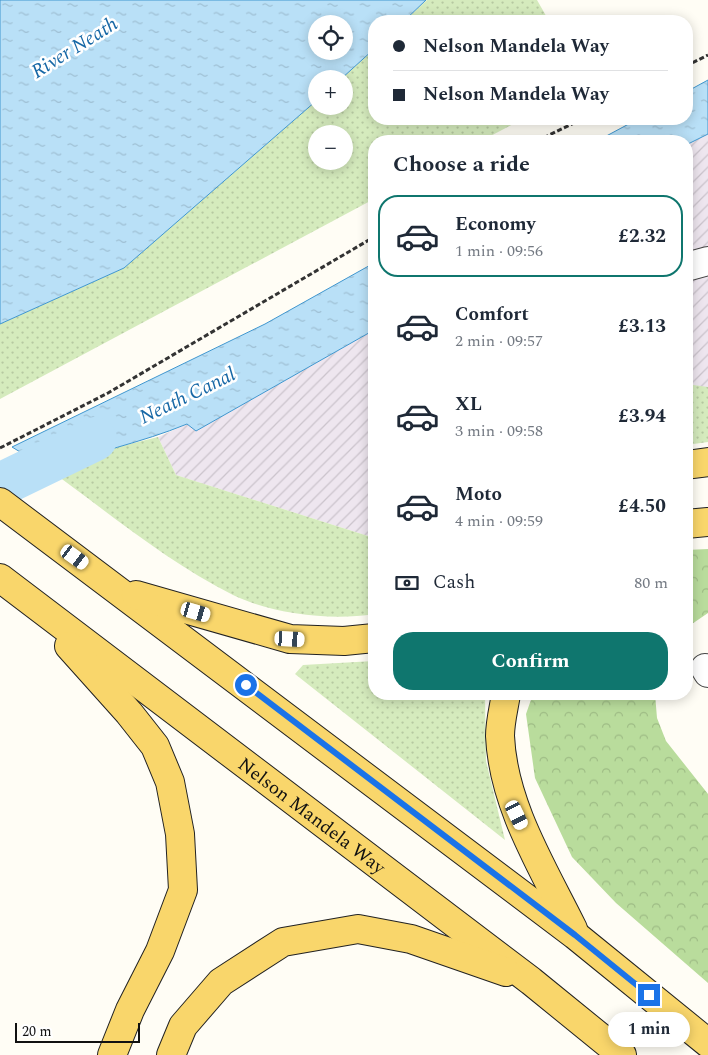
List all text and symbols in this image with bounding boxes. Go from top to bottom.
water label: River Neath [25,9,124,86]
map controls [308,15,353,170]
button: locate [308,15,353,60]
text: Nelson Mandela Way [423,32,609,61]
button: + [308,70,353,115]
text: Nelson Mandela Way [423,80,609,109]
button: − [308,125,353,170]
text: Choose a ride [393,148,530,181]
text: Economy [455,210,536,239]
icon: car [395,214,440,259]
text: £2.32 [618,222,666,251]
text: 1 min · 09:56 [455,239,543,263]
text: Comfort [455,300,529,329]
icon: car [395,304,440,349]
text: £3.13 [618,312,666,341]
text: 2 min · 09:57 [455,329,543,353]
water label: Neath Canal [134,360,241,432]
text: XL [455,390,482,419]
icon: car [395,394,440,439]
text: £3.94 [618,402,666,431]
text: 3 min · 09:58 [455,419,543,443]
text: Moto [455,480,502,509]
icon: car [395,484,440,529]
text: £4.50 [618,492,666,521]
text: 4 min · 09:59 [455,509,543,533]
car [58,542,91,572]
text: Cash [433,568,475,597]
icon: cash [393,569,421,597]
text: 80 m [634,571,668,595]
car [179,601,212,623]
car [274,631,305,647]
button: Confirm [393,632,668,690]
route start [235,674,257,696]
street label: Nelson Mandela Way [231,751,392,882]
car [503,798,530,832]
route end [638,984,660,1006]
callout: 1 min [608,1012,690,1048]
text: 1 min [628,1017,670,1041]
scale bar [15,1020,140,1043]
text: 20 m [22,1021,52,1042]

